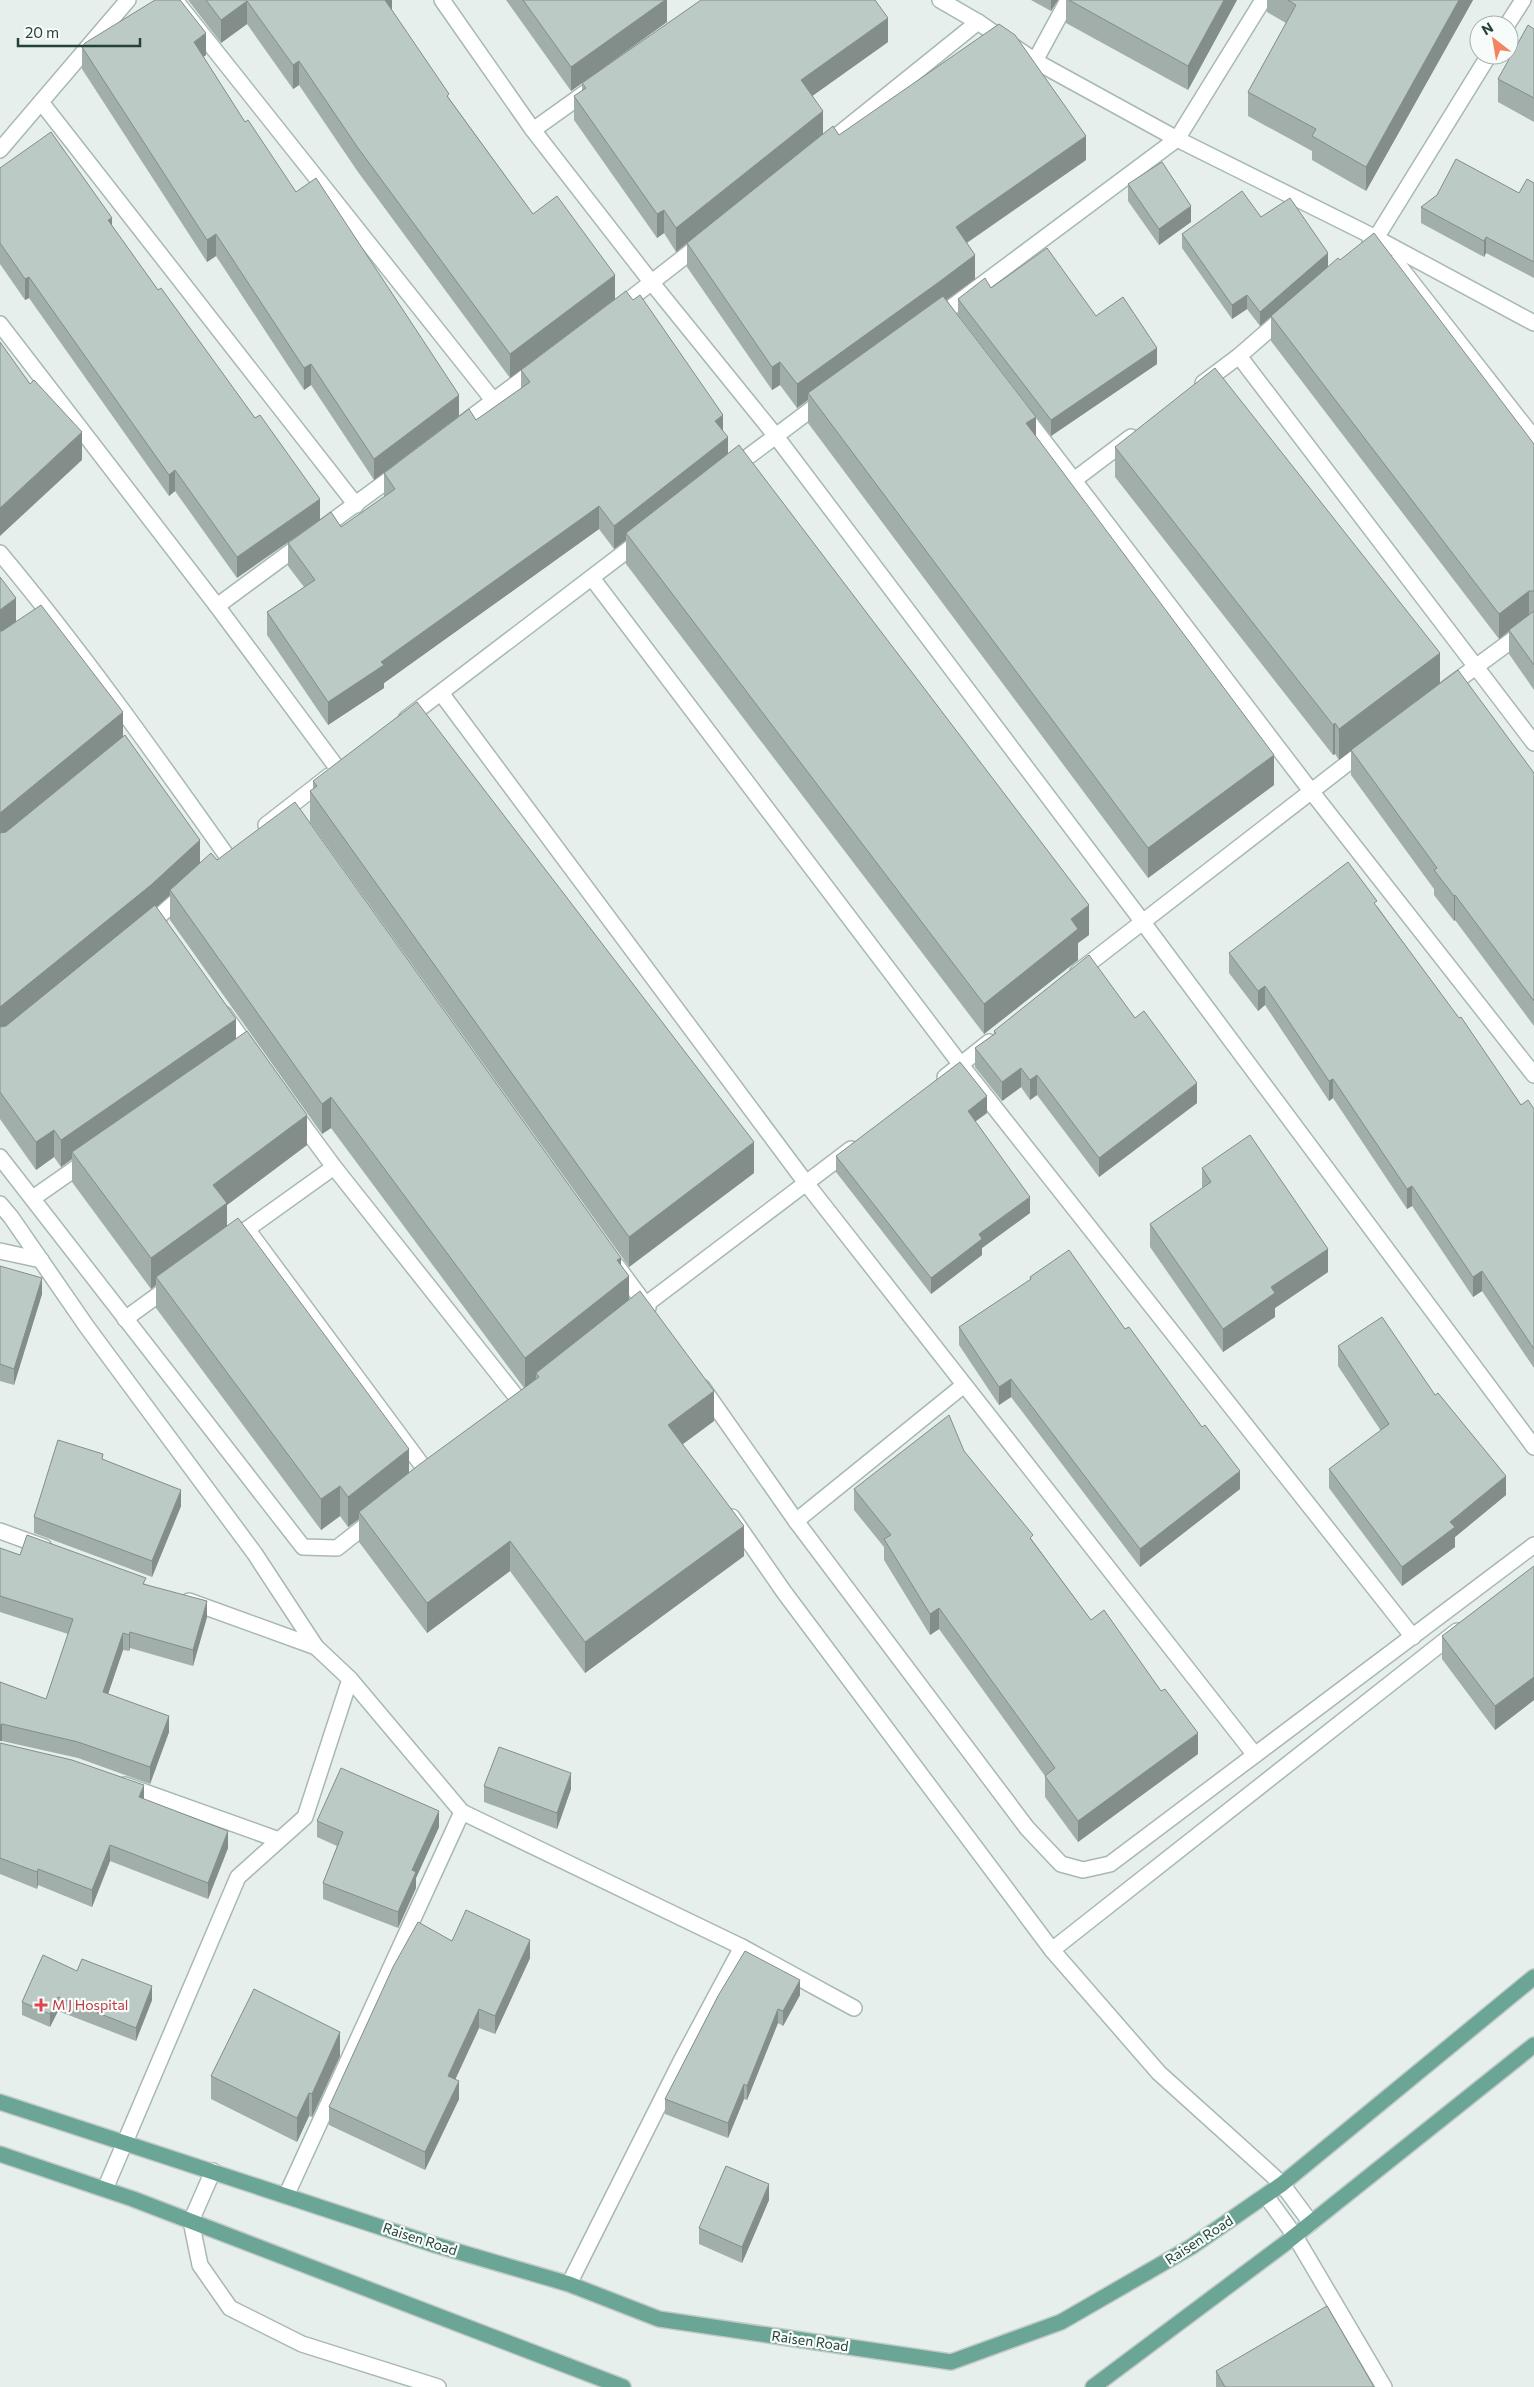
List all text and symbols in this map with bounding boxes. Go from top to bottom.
scale bar [18,15,140,47]
north arrow [1469,15,1519,65]
text: N [1478,18,1496,38]
text: 20 m [25,23,59,41]
place label: M J Hospital [52,1996,128,2013]
marker: M J Hospital [34,1998,48,2012]
street label: Raisen Road [1162,2211,1236,2268]
street label: Raisen Road [381,2218,460,2259]
street label: Raisen Road [771,2327,850,2354]

